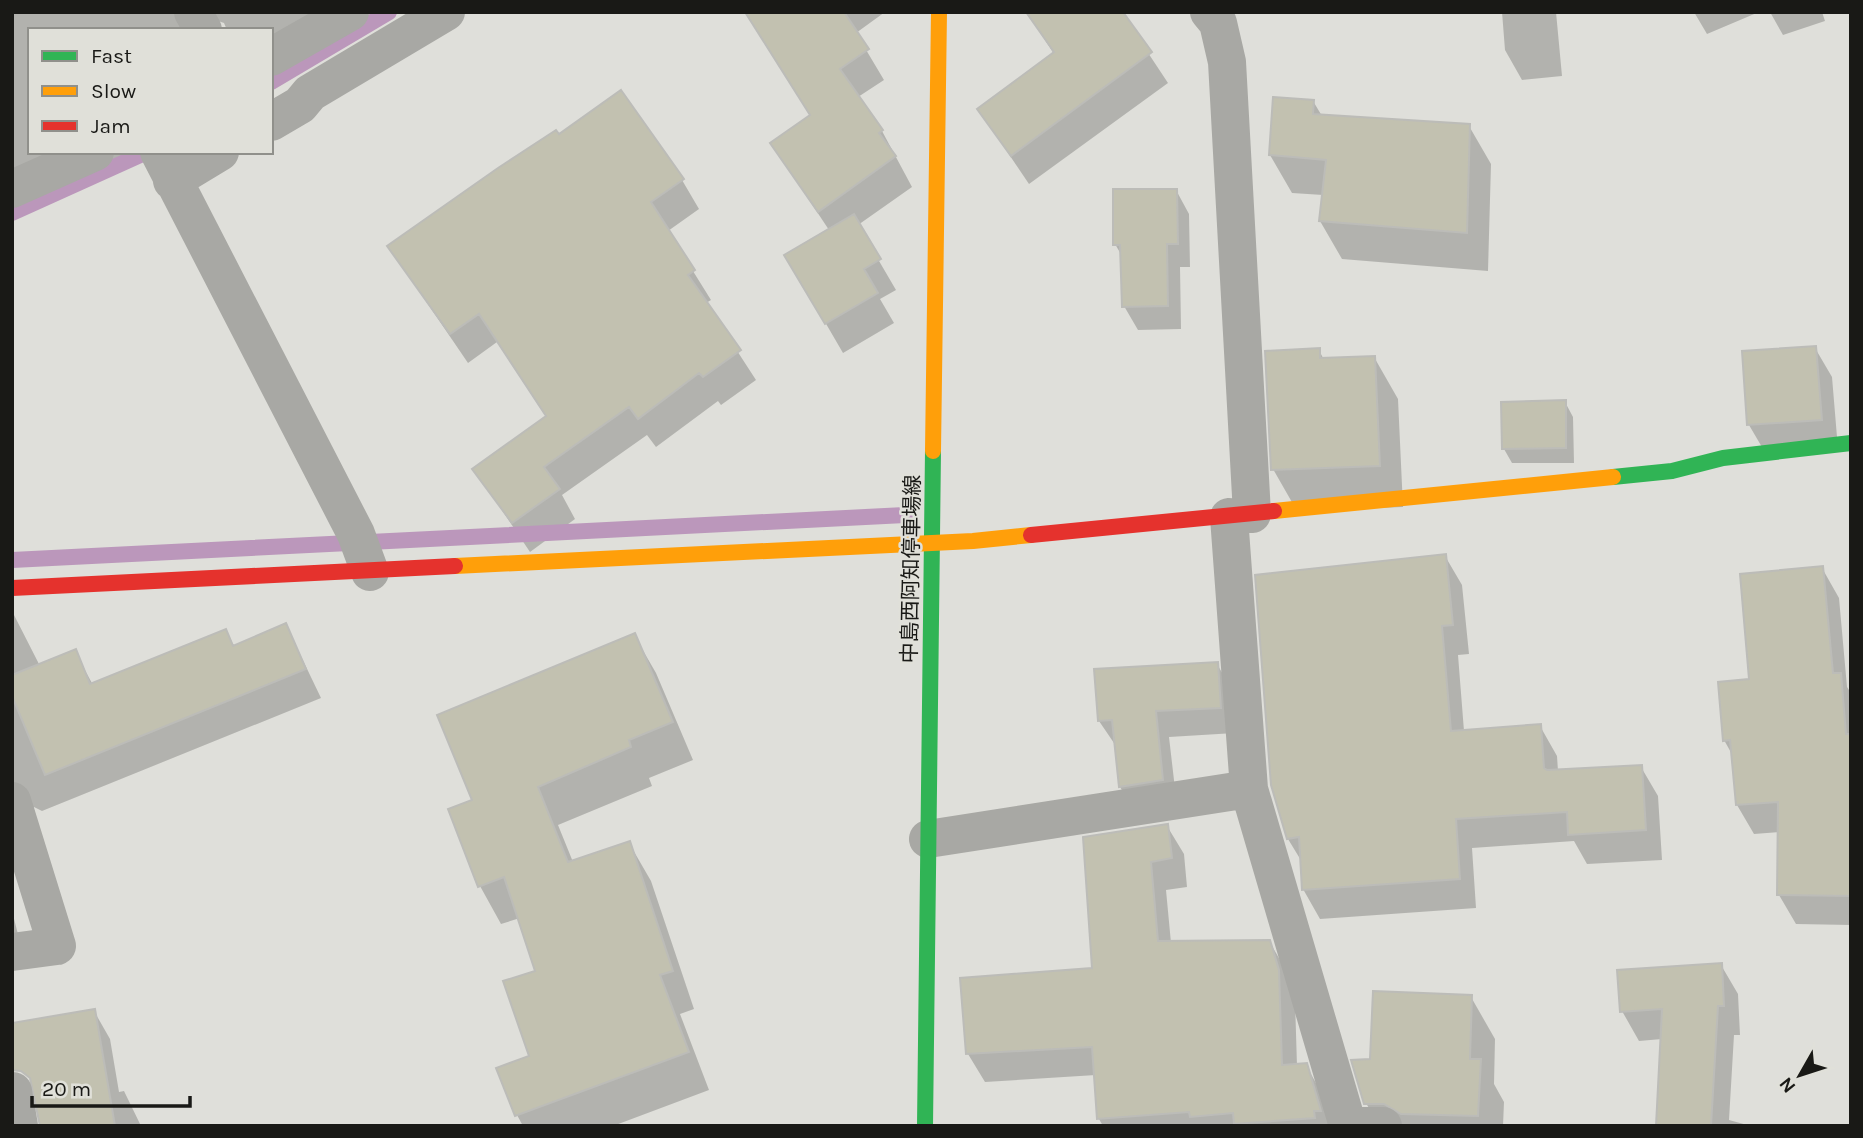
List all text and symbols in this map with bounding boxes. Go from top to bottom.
legend [28,28,273,154]
text: Fast [91,44,132,68]
text: Slow [91,79,136,103]
text: Jam [91,114,131,138]
street label: 中島西阿知停車場線 [897,474,925,664]
north arrow [1765,1040,1835,1110]
scale bar [32,1064,189,1108]
text: N [1775,1073,1800,1097]
text: 20 m [42,1077,91,1101]

